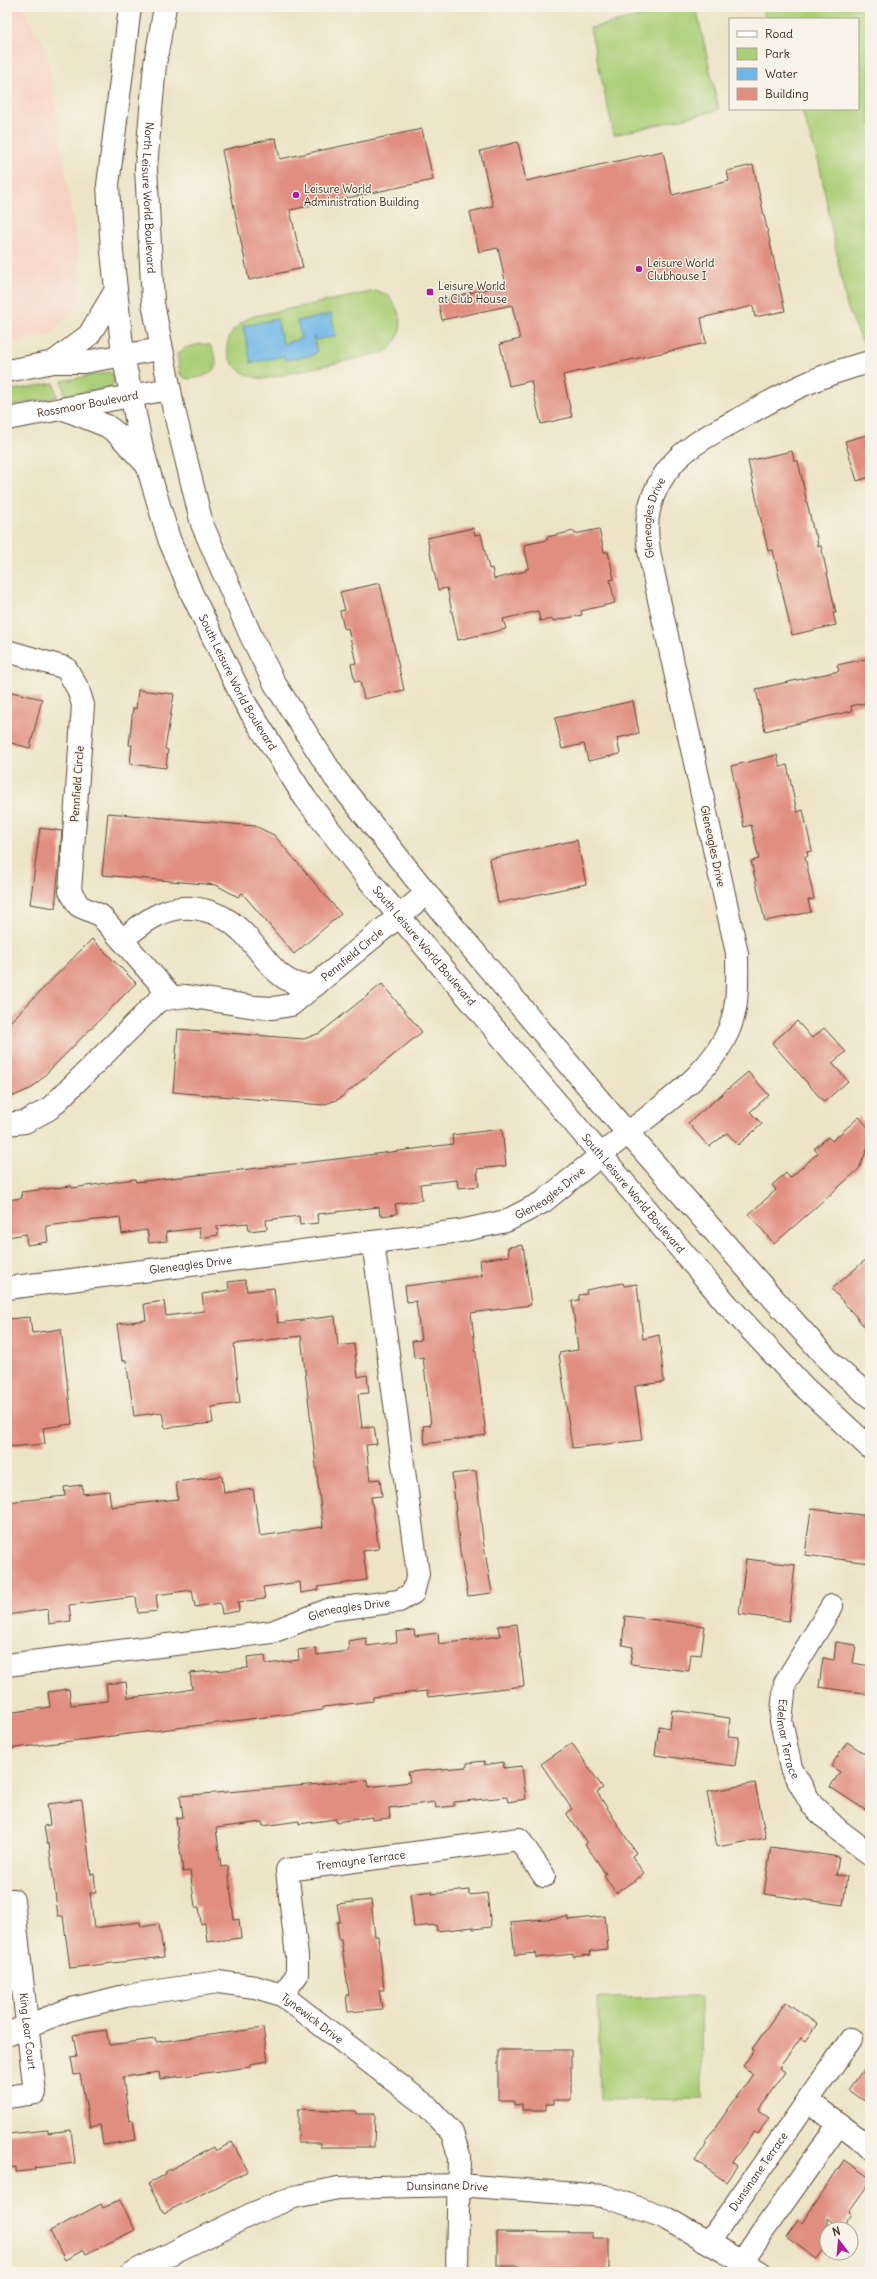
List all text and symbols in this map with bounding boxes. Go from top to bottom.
legend [729,18,859,110]
text: Road [765,26,793,41]
text: Park [765,46,790,61]
text: Water [765,66,798,81]
text: Building [765,86,809,101]
street label: North Leisure World Boulevard [139,121,158,274]
place label: Leisure World Administration Building [304,182,419,209]
marker: Leisure World Administration Building [291,190,301,200]
place label: Leisure World Clubhouse I [647,256,715,283]
marker: Leisure World Clubhouse I [634,264,644,274]
place label: Leisure World at Club House [438,279,507,306]
marker: Leisure World at Club House [425,287,435,297]
street label: Rossmoor Boulevard [36,388,140,420]
street label: Gleneagles Drive [640,475,668,559]
street label: South Leisure World Boulevard [196,612,280,753]
street label: Pennfield Circle [67,745,87,823]
street label: Gleneagles Drive [698,804,728,888]
street label: South Leisure World Boulevard [370,883,479,1009]
street label: Pennfield Circle [318,925,386,984]
street label: South Leisure World Boulevard [579,1131,688,1256]
street label: Gleneagles Drive [512,1163,588,1222]
street label: Gleneagles Drive [148,1253,233,1277]
street label: Gleneagles Drive [306,1595,391,1624]
street label: Edelmar Terrace [774,1698,803,1781]
street label: Tremayne Terrace [315,1847,406,1873]
street label: Tynewick Drive [278,1990,346,2047]
street label: King Lear Court [17,1992,39,2071]
street label: Dunsinane Terrace [726,2129,791,2214]
street label: Dunsinane Drive [406,2178,489,2194]
north arrow [819,2221,859,2261]
text: N [831,2224,842,2239]

